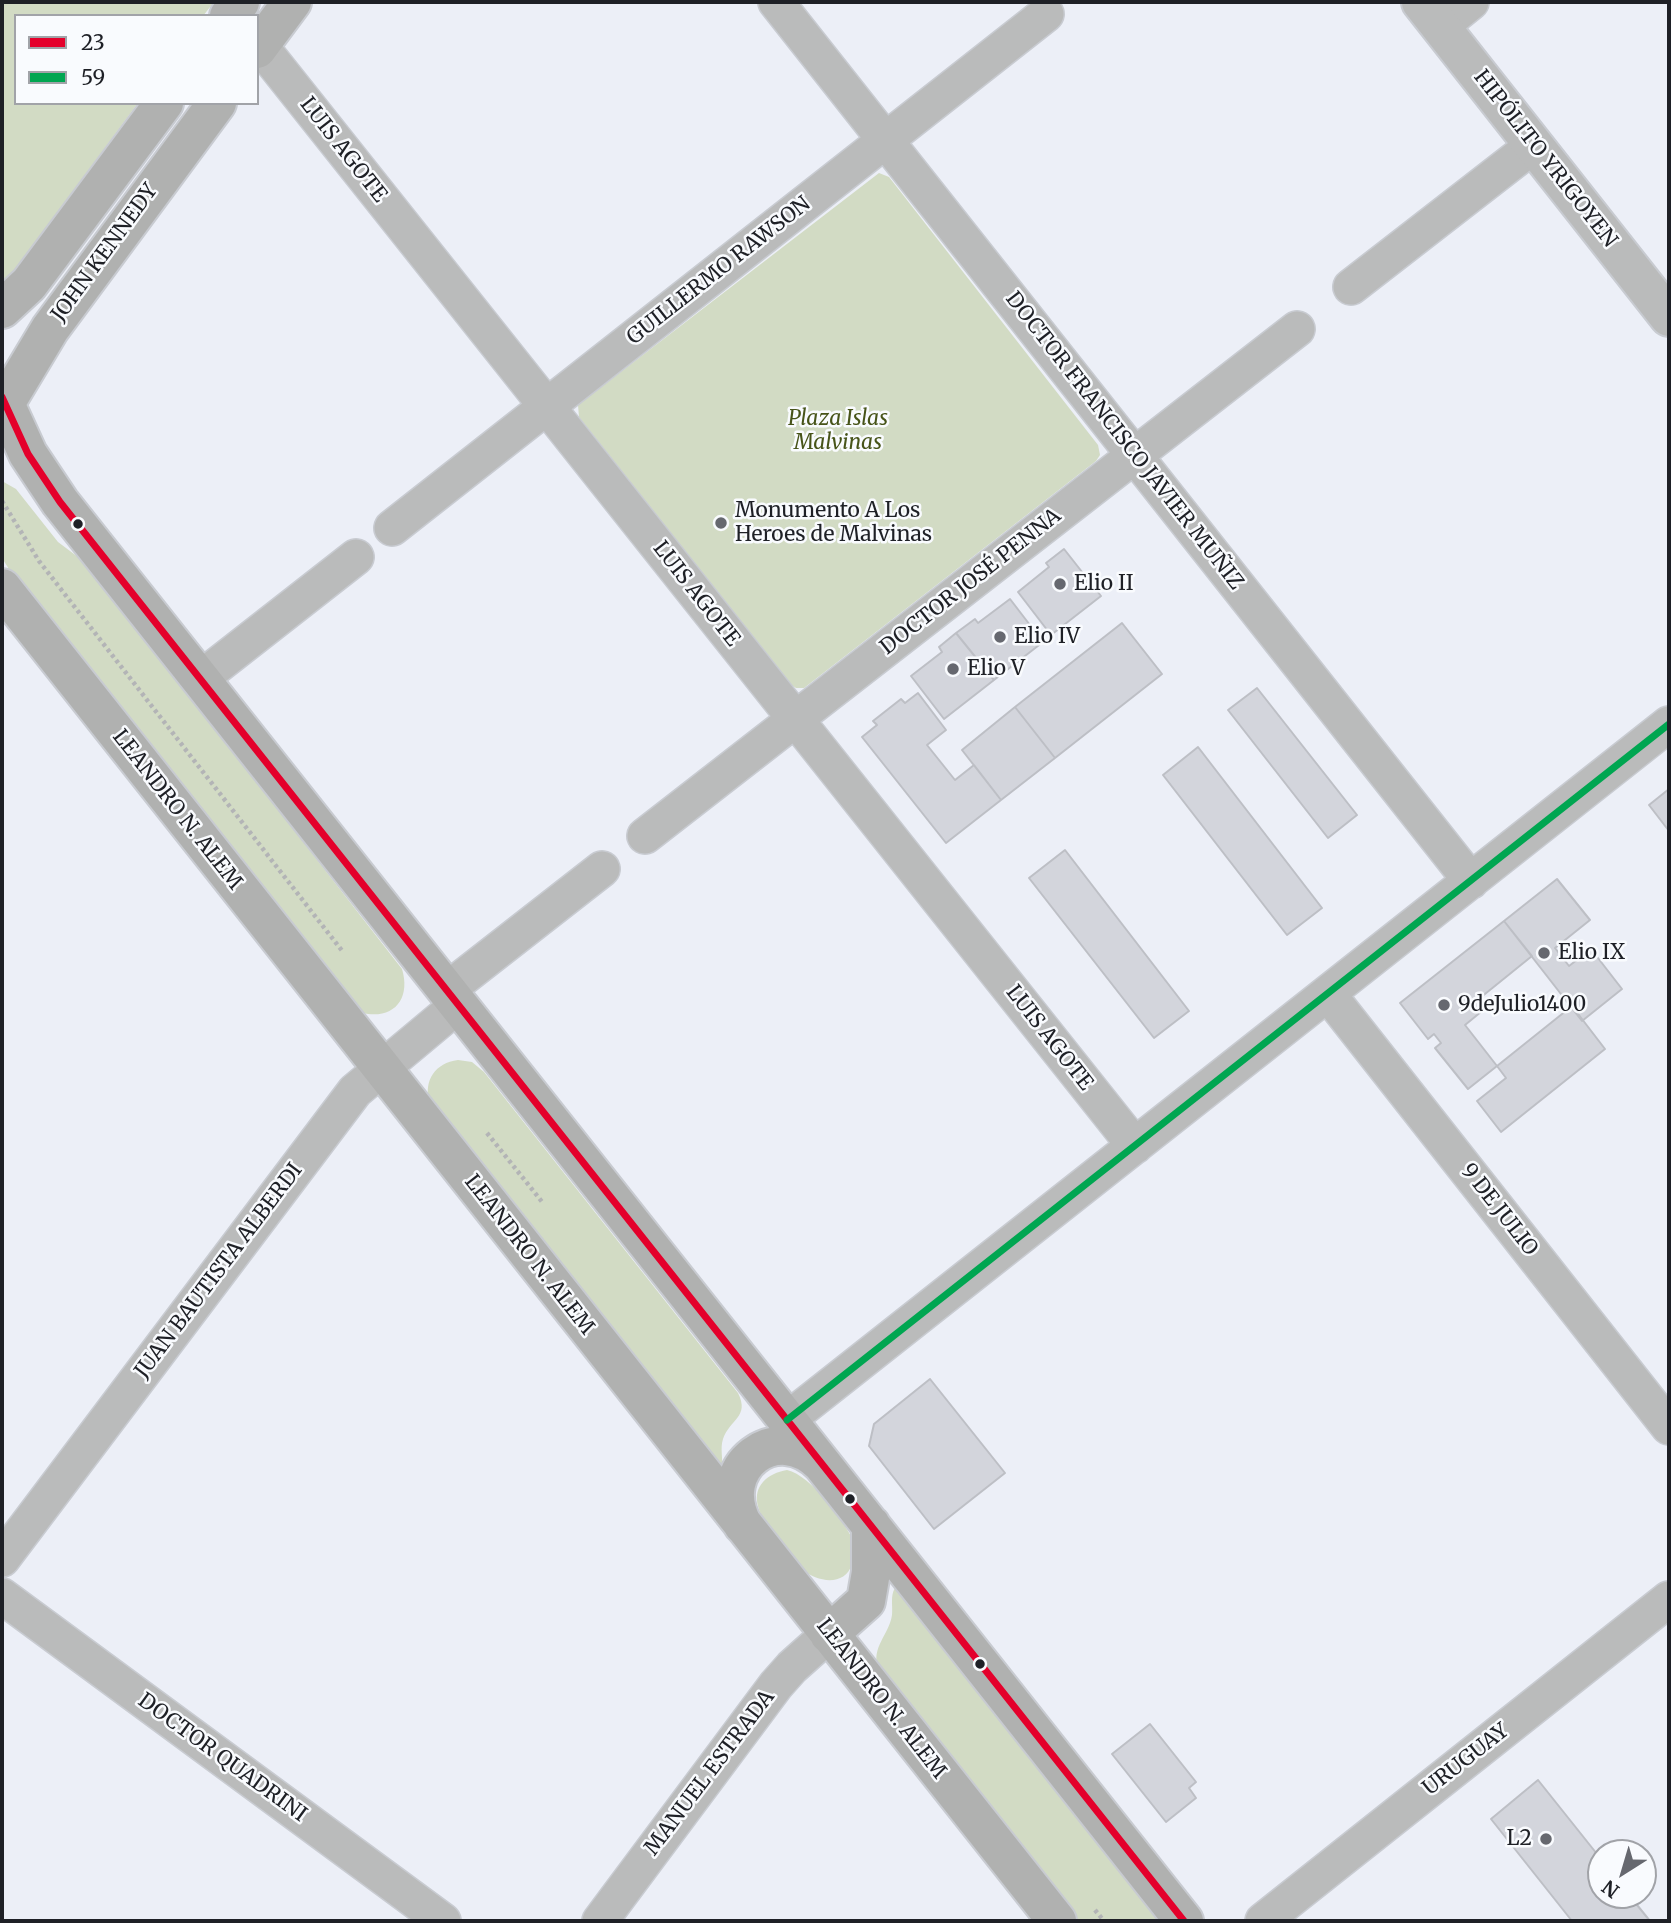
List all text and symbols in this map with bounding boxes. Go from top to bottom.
legend [14,14,259,105]
text: 23 [81,29,105,56]
text: 59 [81,64,105,91]
street label: HIPÓLITO YRIGOYEN [1468,65,1622,253]
street label: LUIS AGOTE [294,92,392,208]
street label: JOHN KENNEDY [47,179,163,327]
street label: GUILLERMO RAWSON [622,192,816,350]
street label: DOCTOR FRANCISCO JAVIER MUÑIZ [1000,287,1248,595]
park label: Plaza Islas Malvinas [788,406,888,456]
place label: Monumento A Los Heroes de Malvinas [735,498,932,548]
street label: DOCTOR JOSÉ PENNA [876,504,1066,660]
marker: Monumento A Los Heroes de Malvinas [713,515,729,531]
unlabelled marker [71,517,85,531]
street label: LUIS AGOTE [647,536,745,652]
place label: Elio II [1074,571,1134,597]
marker: Elio II [1052,576,1068,592]
place label: Elio IV [1014,624,1080,650]
marker: Elio IV [992,629,1008,645]
place label: Elio V [967,656,1025,682]
marker: Elio V [945,661,961,677]
street label: LEANDRO N. ALEM [107,725,247,895]
place label: Elio IX [1558,940,1625,966]
marker: Elio IX [1536,945,1552,961]
street label: LUIS AGOTE [1000,980,1098,1096]
place label: 9deJulio1400 [1458,992,1586,1018]
marker: 9deJulio1400 [1436,997,1452,1013]
street label: JUAN BAUTISTA ALBERDI [130,1159,308,1383]
street label: 9 DE JULIO [1455,1159,1543,1261]
street label: LEANDRO N. ALEM [459,1170,599,1340]
unlabelled marker [843,1492,857,1506]
street label: LEANDRO N. ALEM [811,1614,951,1784]
unlabelled marker [973,1657,987,1671]
street label: MANUEL ESTRADA [640,1685,780,1861]
street label: DOCTOR QUADRINI [133,1688,311,1828]
street label: URUGUAY [1418,1719,1514,1801]
place label: L2 [1507,1826,1532,1852]
marker: L2 [1538,1831,1554,1847]
north arrow [1587,1839,1657,1909]
text: N [1597,1875,1624,1903]

